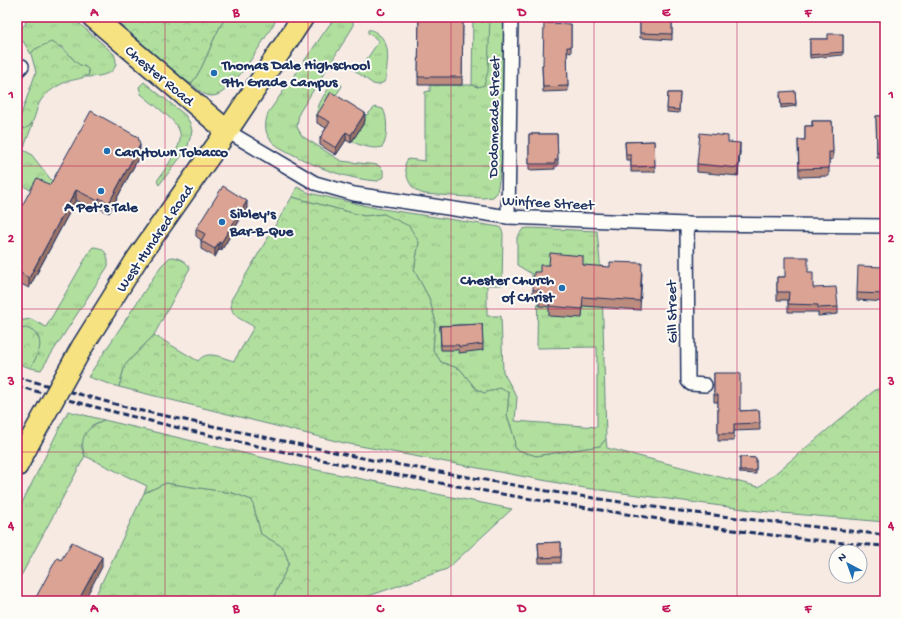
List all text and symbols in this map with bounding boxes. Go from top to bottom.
text: A [89,6,99,21]
text: B [232,6,241,21]
text: C [375,6,385,21]
text: D [517,6,527,21]
text: E [662,6,671,21]
text: F [804,6,813,21]
street label: Chester Road [120,42,198,111]
street label: Dodomeade Street [485,55,505,179]
place label: Thomas Dale Highschool 9th Grade Campus [221,57,371,92]
marker: Thomas Dale Highschool 9th Grade Campus [209,68,219,78]
text: 1 [7,88,14,103]
text: 1 [887,88,894,103]
place label: Carytown Tobacco [114,144,228,162]
marker: Carytown Tobacco [102,146,112,156]
street label: West Hundred Road [113,181,199,296]
marker: A Pet’s Tale [96,186,106,196]
street label: Winfree Street [501,193,596,215]
place label: A Pet’s Tale [63,199,139,217]
place label: Sibley's Bar-B-Que [229,206,295,241]
marker: Sibley's Bar-B-Que [217,217,227,227]
text: 2 [8,232,15,247]
text: 2 [888,232,895,247]
place label: Chester Church of Christ [459,272,556,307]
street label: Gill Street [663,279,683,344]
marker: Chester Church of Christ [557,283,567,293]
text: 3 [7,375,15,390]
text: 3 [887,375,895,390]
text: 4 [7,519,15,534]
text: 4 [887,519,895,534]
north arrow [828,544,868,584]
text: N [836,551,849,565]
text: A [89,602,99,617]
text: B [232,602,241,617]
text: C [375,602,385,617]
text: D [517,602,527,617]
text: E [662,602,671,617]
text: F [804,602,813,617]

